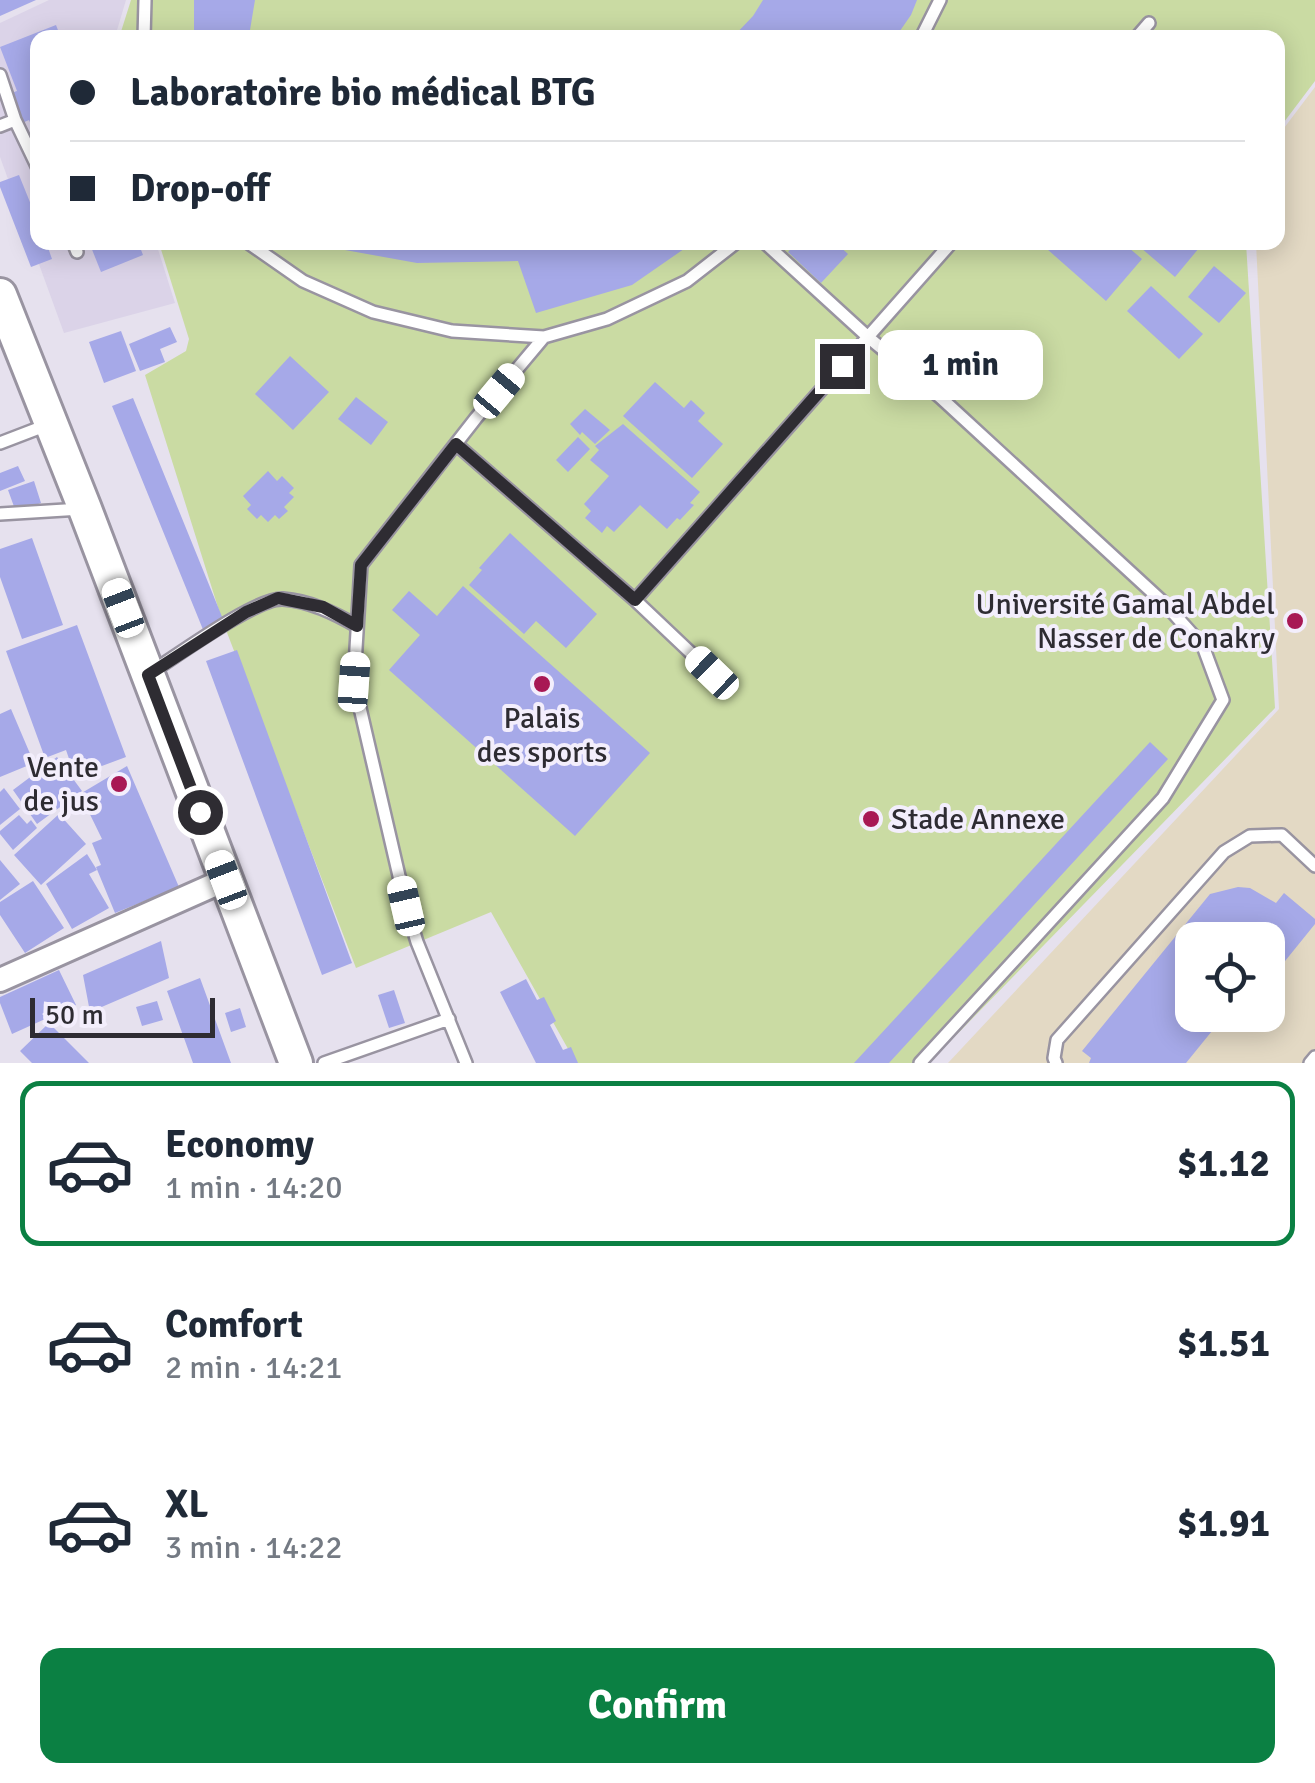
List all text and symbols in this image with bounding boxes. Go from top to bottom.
text: Laboratoire bio médical BTG [130,69,596,116]
text: Drop-off [130,165,270,212]
callout: 1 min [877,331,1042,401]
route end [820,344,865,389]
text: 1 min [922,345,999,384]
car [468,358,530,424]
car [98,575,148,641]
place label: Université Gamal Abdel Nasser de Conakry [976,586,1275,657]
marker: Université Gamal Abdel Nasser de Conakry [1284,610,1306,632]
car [680,641,744,705]
car [337,651,371,713]
marker: Palais des sports [531,673,553,695]
place label: Palais des sports [477,700,607,771]
place label: Vente de jus [24,749,99,820]
marker: Vente de jus [108,773,130,795]
route start [178,790,223,835]
place label: Stade Annexe [891,801,1065,838]
marker: Stade Annexe [860,808,882,830]
car [201,847,251,913]
car [385,873,427,939]
map controls [1175,922,1285,1032]
button: locate [1175,922,1285,1032]
scale bar [30,993,215,1038]
text: 50 m [45,998,104,1032]
icon: car [45,1119,135,1209]
text: Economy [165,1121,314,1168]
text: $1.12 [1177,1140,1270,1187]
text: 1 min · 14:20 [165,1168,343,1207]
icon: car [45,1299,135,1389]
text: Comfort [165,1301,303,1348]
text: $1.51 [1177,1320,1270,1367]
text: 2 min · 14:21 [165,1348,343,1387]
icon: car [45,1479,135,1569]
text: XL [165,1481,208,1528]
text: $1.91 [1177,1500,1270,1547]
text: 3 min · 14:22 [165,1528,343,1567]
button: Confirm [40,1648,1275,1763]

